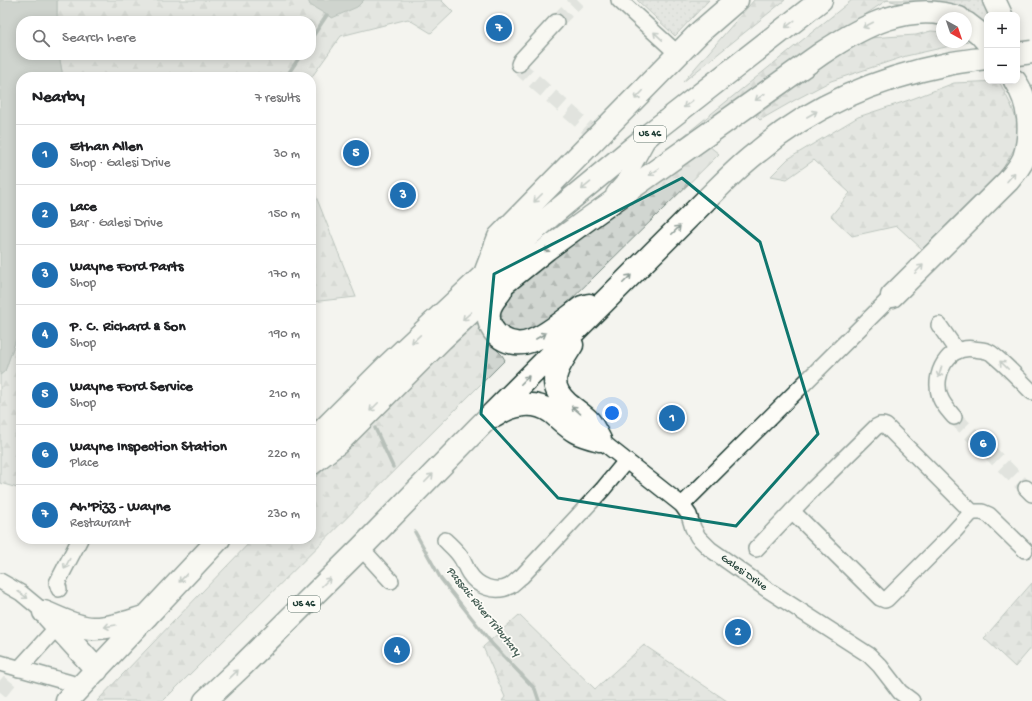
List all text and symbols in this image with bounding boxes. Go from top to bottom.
north arrow [936,12,972,48]
map controls [984,12,1020,84]
button: + [984,12,1020,48]
pin: 7 [486,13,512,43]
search box [16,16,316,60]
one-way arrow [784,20,795,28]
one-way arrow [862,22,874,29]
icon: search [30,27,52,49]
text: Search here [62,29,136,47]
one-way arrow [653,32,663,41]
button: − [984,48,1020,84]
text: Nearby [32,88,85,108]
one-way arrow [634,90,644,100]
text: 7 results [255,91,300,106]
one-way arrow [755,93,766,101]
one-way arrow [682,100,693,109]
one-way arrow [806,110,818,118]
road number: US 46 [634,126,666,142]
text: Ethan Allen [70,138,143,156]
pin: 5 [343,138,369,168]
text: 1 [42,147,48,162]
text: 30 m [274,147,300,162]
text: Shop · Galesi Drive [70,156,170,171]
one-way arrow [649,168,660,176]
one-way arrow [1006,172,1016,182]
pin: 3 [390,180,416,210]
one-way arrow [581,181,592,190]
one-way arrow [533,193,543,203]
text: Lace [70,198,97,216]
text: 2 [42,207,48,222]
text: 150 m [268,207,300,222]
text: Bar · Galesi Drive [70,216,163,231]
one-way arrow [671,225,681,235]
one-way arrow [543,244,554,253]
text: Wayne Ford Parts [70,258,184,276]
one-way arrow [914,264,924,274]
text: 3 [42,267,48,282]
text: 170 m [268,267,300,282]
one-way arrow [622,274,632,284]
text: Shop [70,276,96,291]
one-way arrow [461,311,472,320]
text: P. C. Richard & Son [70,318,186,336]
text: 4 [42,327,48,342]
text: 190 m [269,327,300,342]
one-way arrow [535,331,547,339]
one-way arrow [411,334,421,344]
text: Shop [70,336,96,351]
one-way arrow [999,360,1009,369]
one-way arrow [936,366,943,379]
one-way arrow [520,376,530,386]
text: Wayne Ford Service [70,378,193,396]
text: 5 [42,387,48,402]
text: 210 m [269,387,300,402]
text: Shop [70,396,96,411]
one-way arrow [369,402,379,412]
your location [602,403,622,423]
pin: 1 [659,403,685,433]
one-way arrow [571,406,581,415]
pin: 6 [970,429,996,459]
text: Wayne Inspection Station [70,438,227,456]
text: 6 [42,447,48,462]
text: 220 m [268,447,300,462]
text: Place [70,456,98,471]
one-way arrow [424,473,433,483]
text: Ah'Pizz - Wayne [70,498,171,516]
text: 7 [42,507,48,522]
text: 230 m [267,507,300,522]
text: Restaurant [70,516,130,531]
street label: Galesi Drive [718,552,770,594]
one-way arrow [63,558,71,570]
water label: Passaic River Tributary [443,564,524,660]
one-way arrow [178,573,188,583]
one-way arrow [321,578,331,587]
one-way arrow [17,591,28,599]
road number: US 46 [288,596,320,612]
pin: 2 [725,617,751,647]
one-way arrow [103,623,116,631]
pin: 4 [384,635,410,665]
one-way arrow [229,669,239,679]

